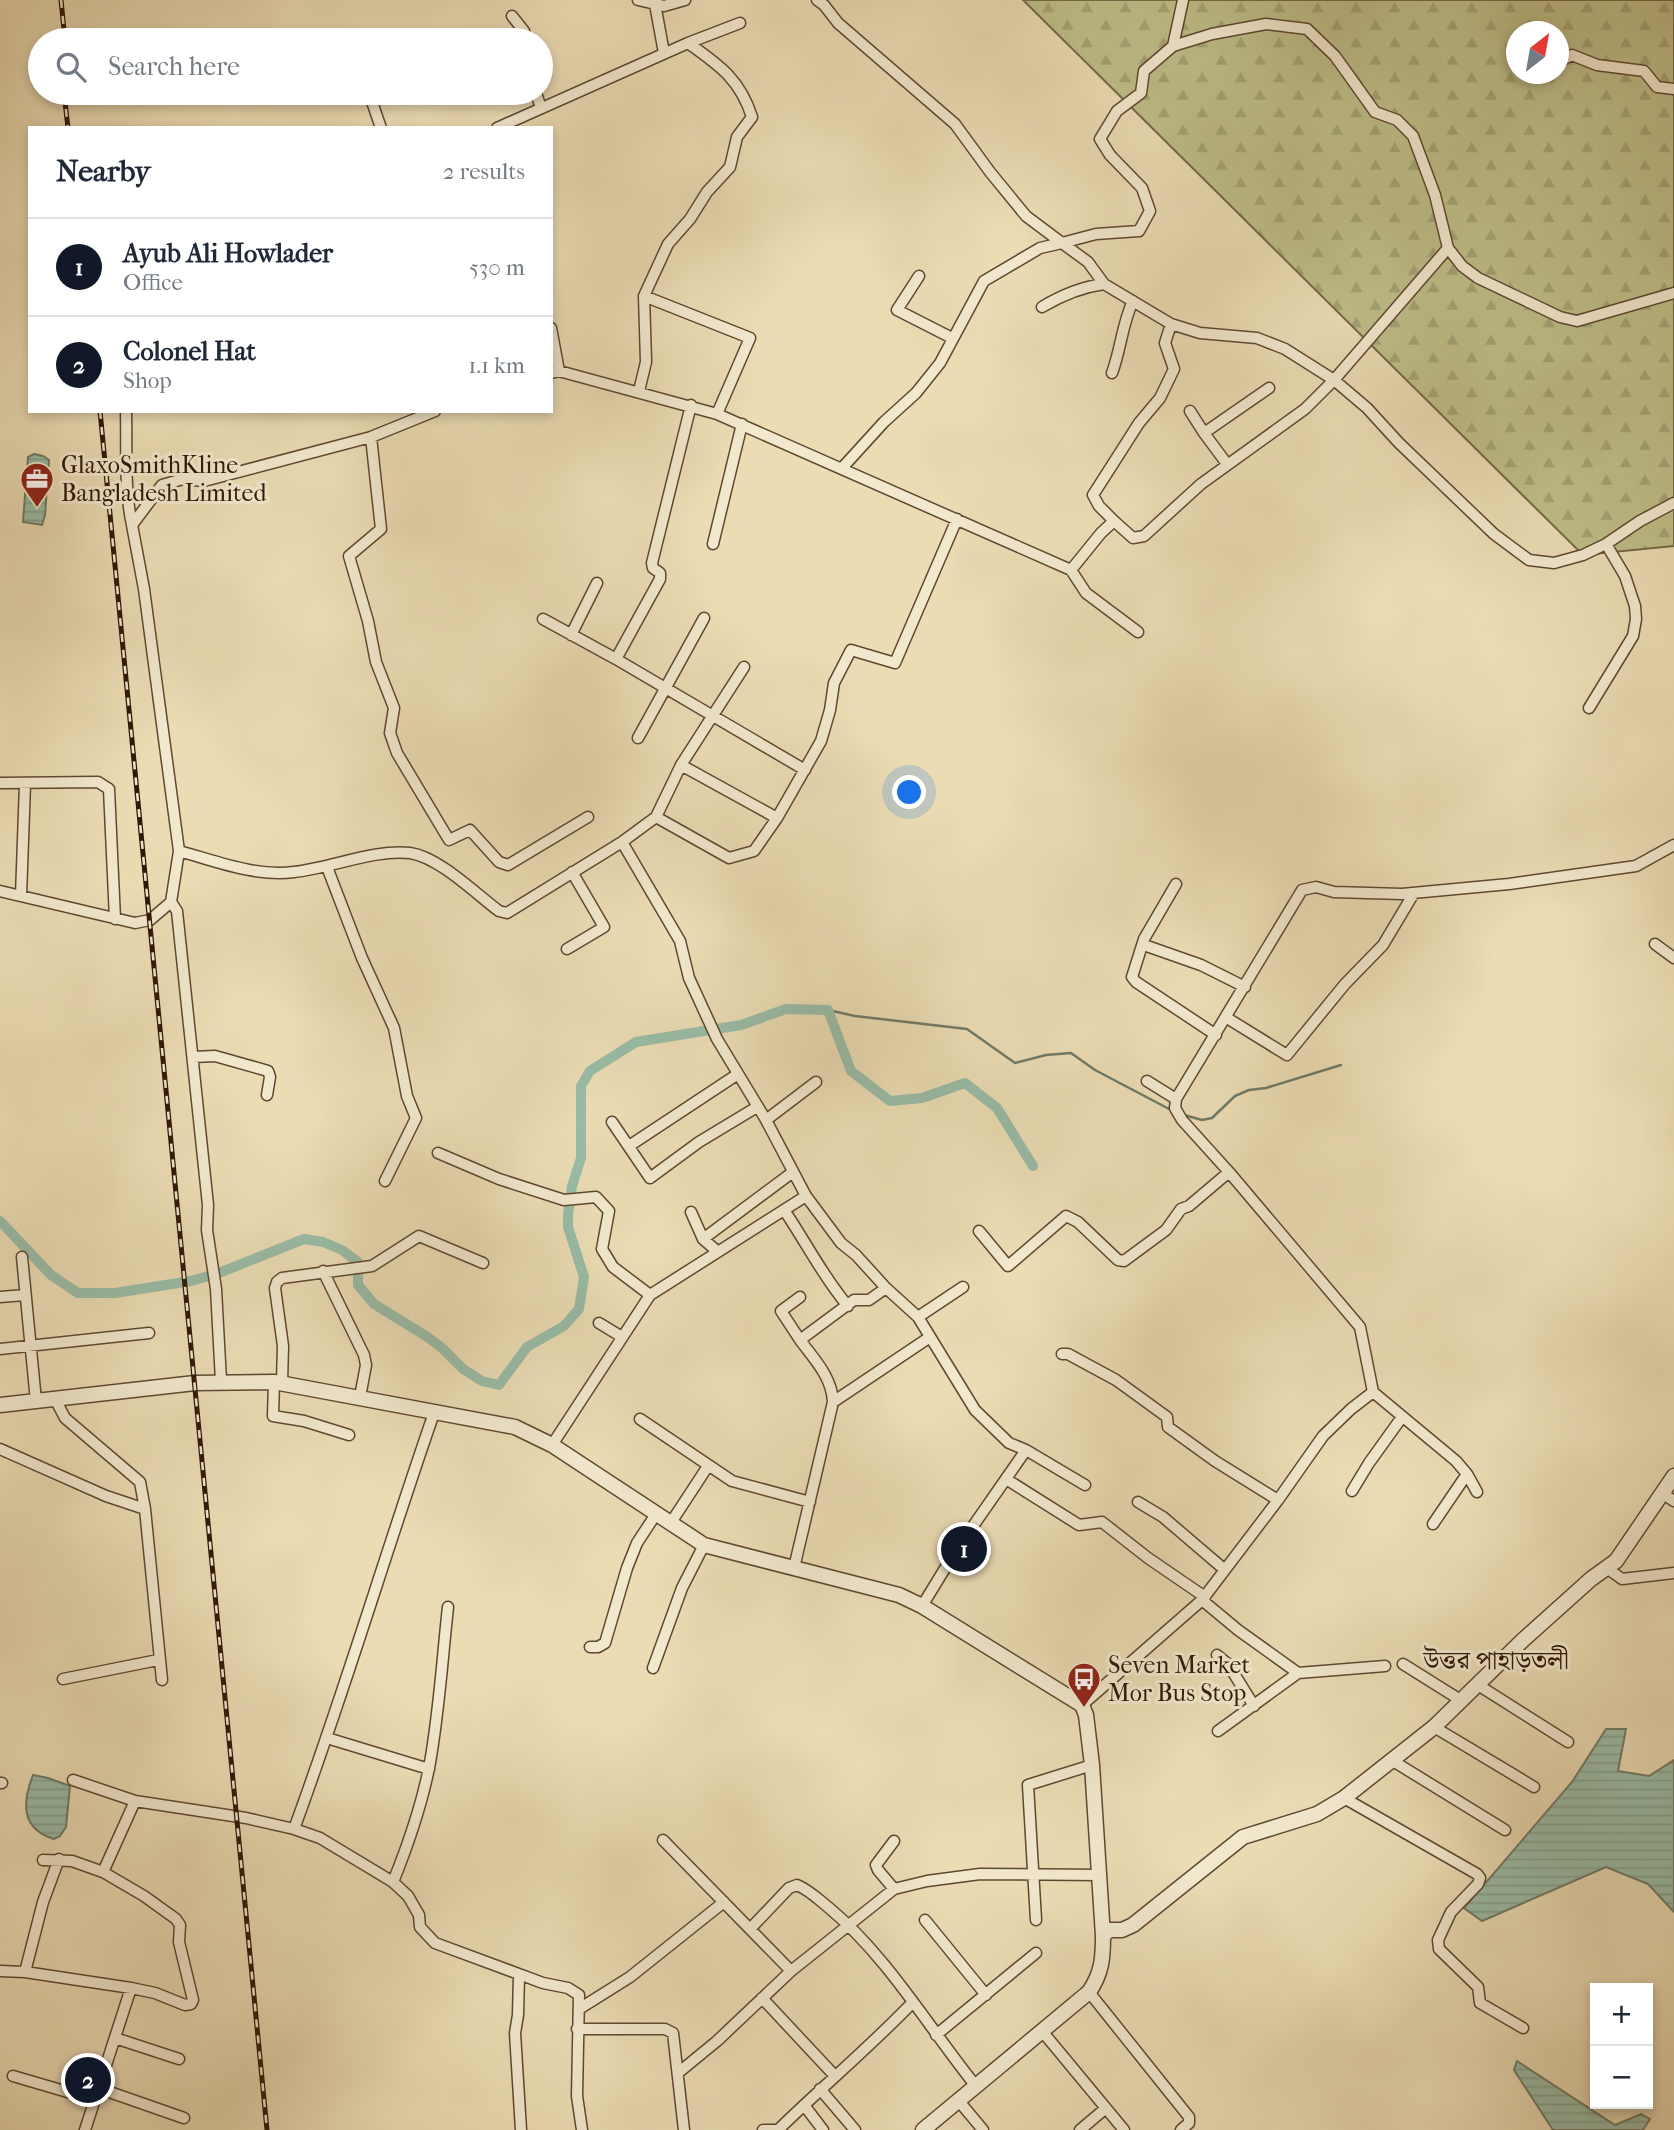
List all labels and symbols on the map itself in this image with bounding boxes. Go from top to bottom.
north arrow [1506,21,1569,84]
place label: GlaxoSmithKline Bangladesh Limited [61,451,267,507]
office icon: GlaxoSmithKline Bangladesh Limited [18,460,56,509]
your location [892,775,926,809]
pin: 1 [941,1523,987,1575]
district label: উত্তর পাহাড়তলী [1422,1645,1569,1676]
place label: Seven Market Mor Bus Stop [1108,1651,1250,1707]
bus stop icon: Seven Market Mor Bus Stop [1065,1660,1103,1709]
pin: 2 [65,2054,111,2106]

